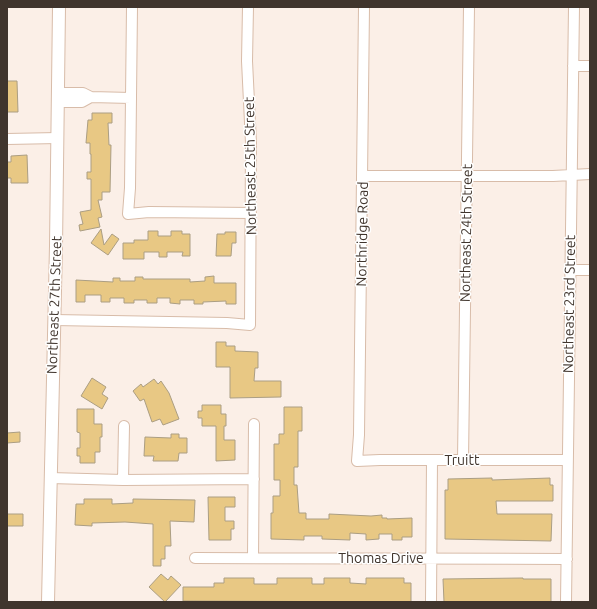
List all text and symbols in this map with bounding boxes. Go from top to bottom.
street label: Northeast 25th Street [241,96,259,235]
street label: Northeast 24th Street [457,163,475,302]
street label: Northridge Road [353,181,371,287]
street label: Northeast 23rd Street [560,234,578,373]
street label: Northeast 27th Street [44,235,64,374]
street label: Truitt [444,452,480,468]
street label: Thomas Drive [338,550,424,566]

